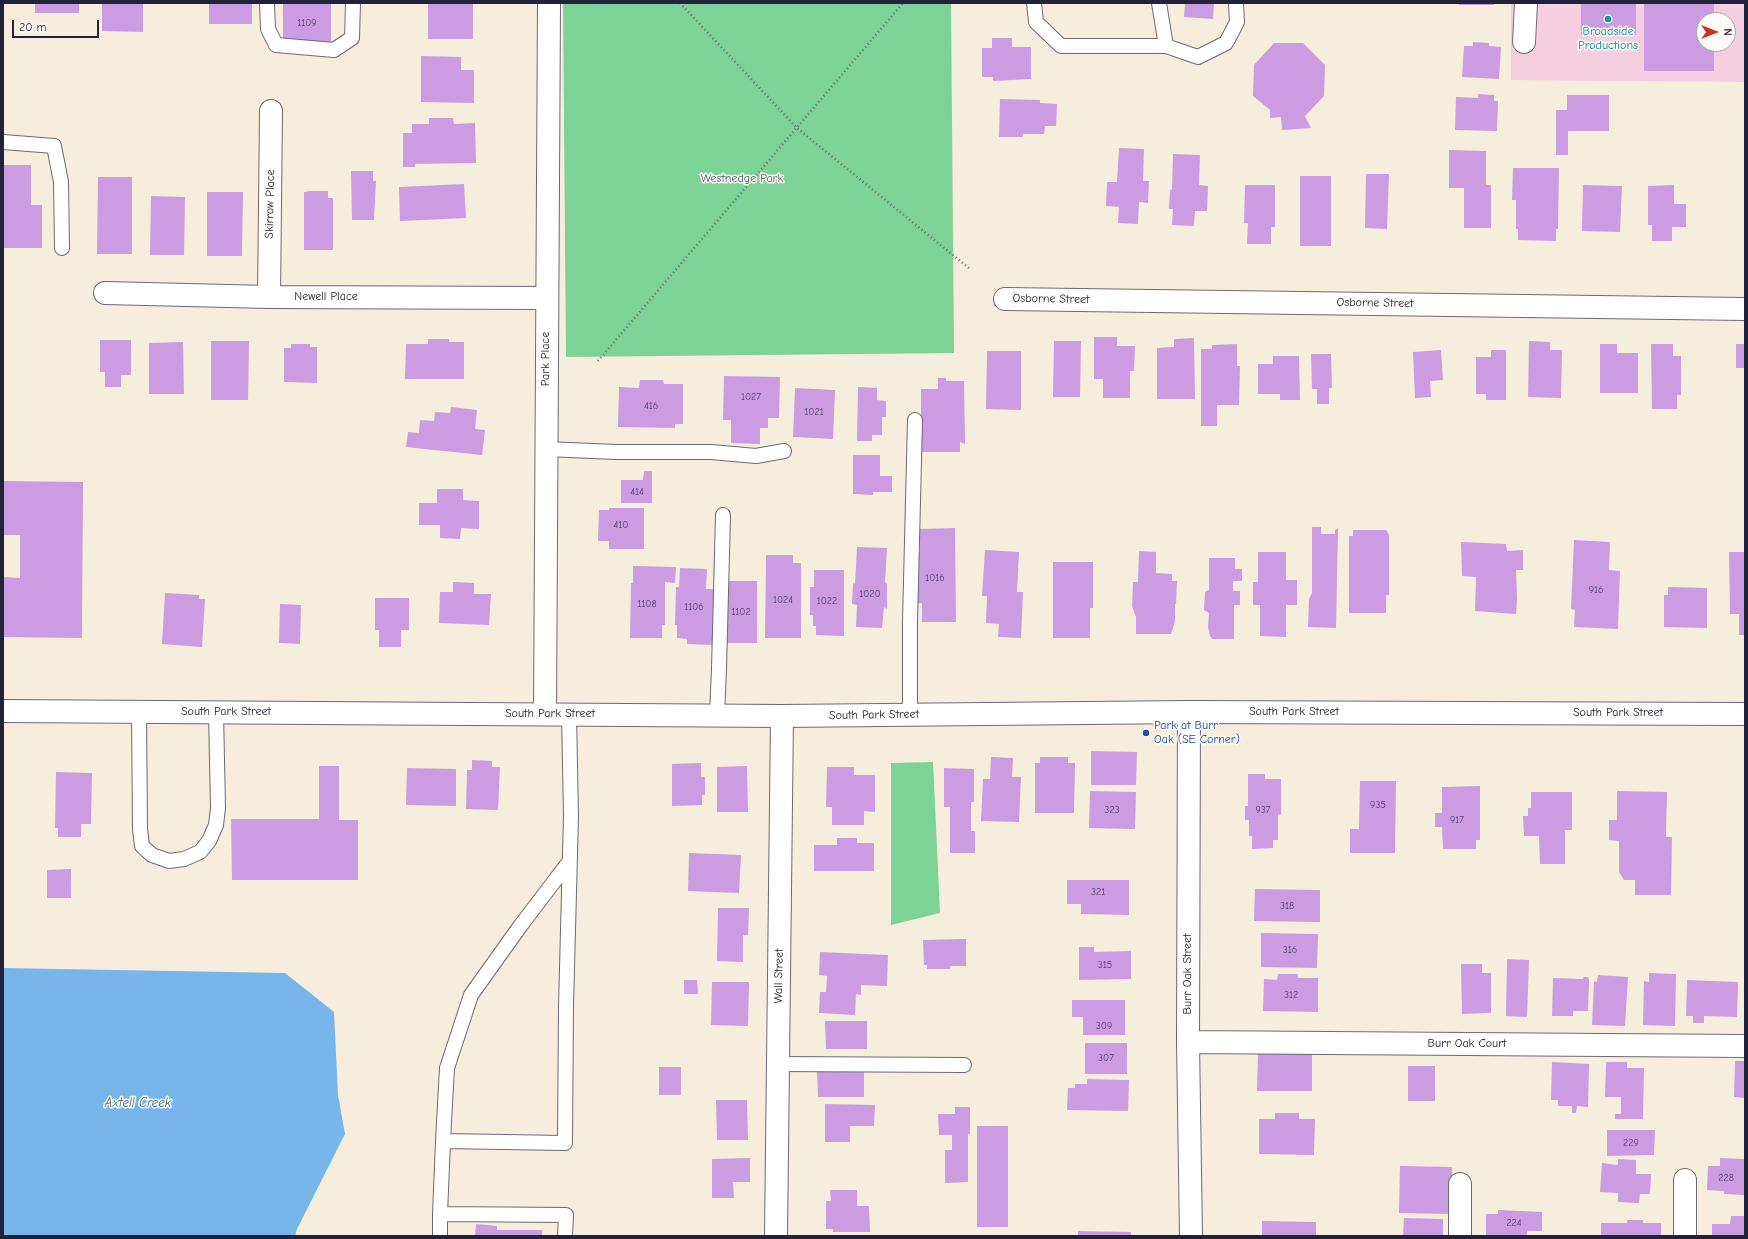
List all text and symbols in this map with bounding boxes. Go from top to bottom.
scale bar [14,12,101,38]
north arrow [1696,12,1736,52]
marker: Broadside Productions [1603,14,1613,24]
house number: 1109 [297,17,317,29]
text: 20 m [19,20,47,34]
place label: Broadside Productions [1578,25,1638,53]
text: N [1721,28,1734,36]
street label: Skirrow Place [262,169,278,239]
park label: Westnedge Park [701,172,783,186]
street label: Newell Place [294,290,358,304]
street label: Osborne Street [1012,291,1090,307]
street label: Osborne Street [1336,295,1414,311]
street label: Park Place [539,332,553,386]
house number: 1027 [741,391,761,403]
house number: 416 [644,400,658,412]
house number: 1021 [804,406,824,418]
house number: 414 [630,486,644,498]
house number: 410 [614,519,628,531]
house number: 1016 [925,572,945,584]
house number: 916 [1589,584,1603,596]
house number: 1020 [859,588,881,600]
house number: 1024 [773,594,793,606]
house number: 1022 [817,595,837,607]
house number: 1108 [637,598,657,610]
house number: 1106 [684,601,704,613]
house number: 1102 [731,606,751,618]
street label: South Park Street [181,705,271,719]
street label: South Park Street [1249,705,1339,719]
street label: South Park Street [1573,706,1663,720]
street label: South Park Street [505,707,595,721]
street label: South Park Street [829,707,919,723]
place label: Park at Burr Oak (SE Corner) [1154,719,1240,747]
marker: Park at Burr Oak (SE Corner) [1141,728,1151,738]
house number: 935 [1370,799,1386,811]
house number: 323 [1104,804,1120,816]
house number: 937 [1255,804,1271,816]
house number: 917 [1450,814,1464,826]
house number: 321 [1091,886,1105,898]
house number: 318 [1280,900,1294,912]
street label: Burr Oak Street [1181,934,1195,1014]
house number: 316 [1283,944,1297,956]
street label: Wall Street [771,948,787,1004]
house number: 315 [1098,959,1112,971]
house number: 312 [1284,989,1298,1001]
house number: 309 [1096,1020,1112,1032]
street label: Burr Oak Court [1428,1037,1506,1051]
house number: 307 [1098,1052,1114,1064]
water label: Axtell Creek [105,1095,171,1111]
house number: 229 [1623,1137,1639,1149]
house number: 228 [1718,1172,1734,1184]
house number: 224 [1506,1217,1522,1229]

